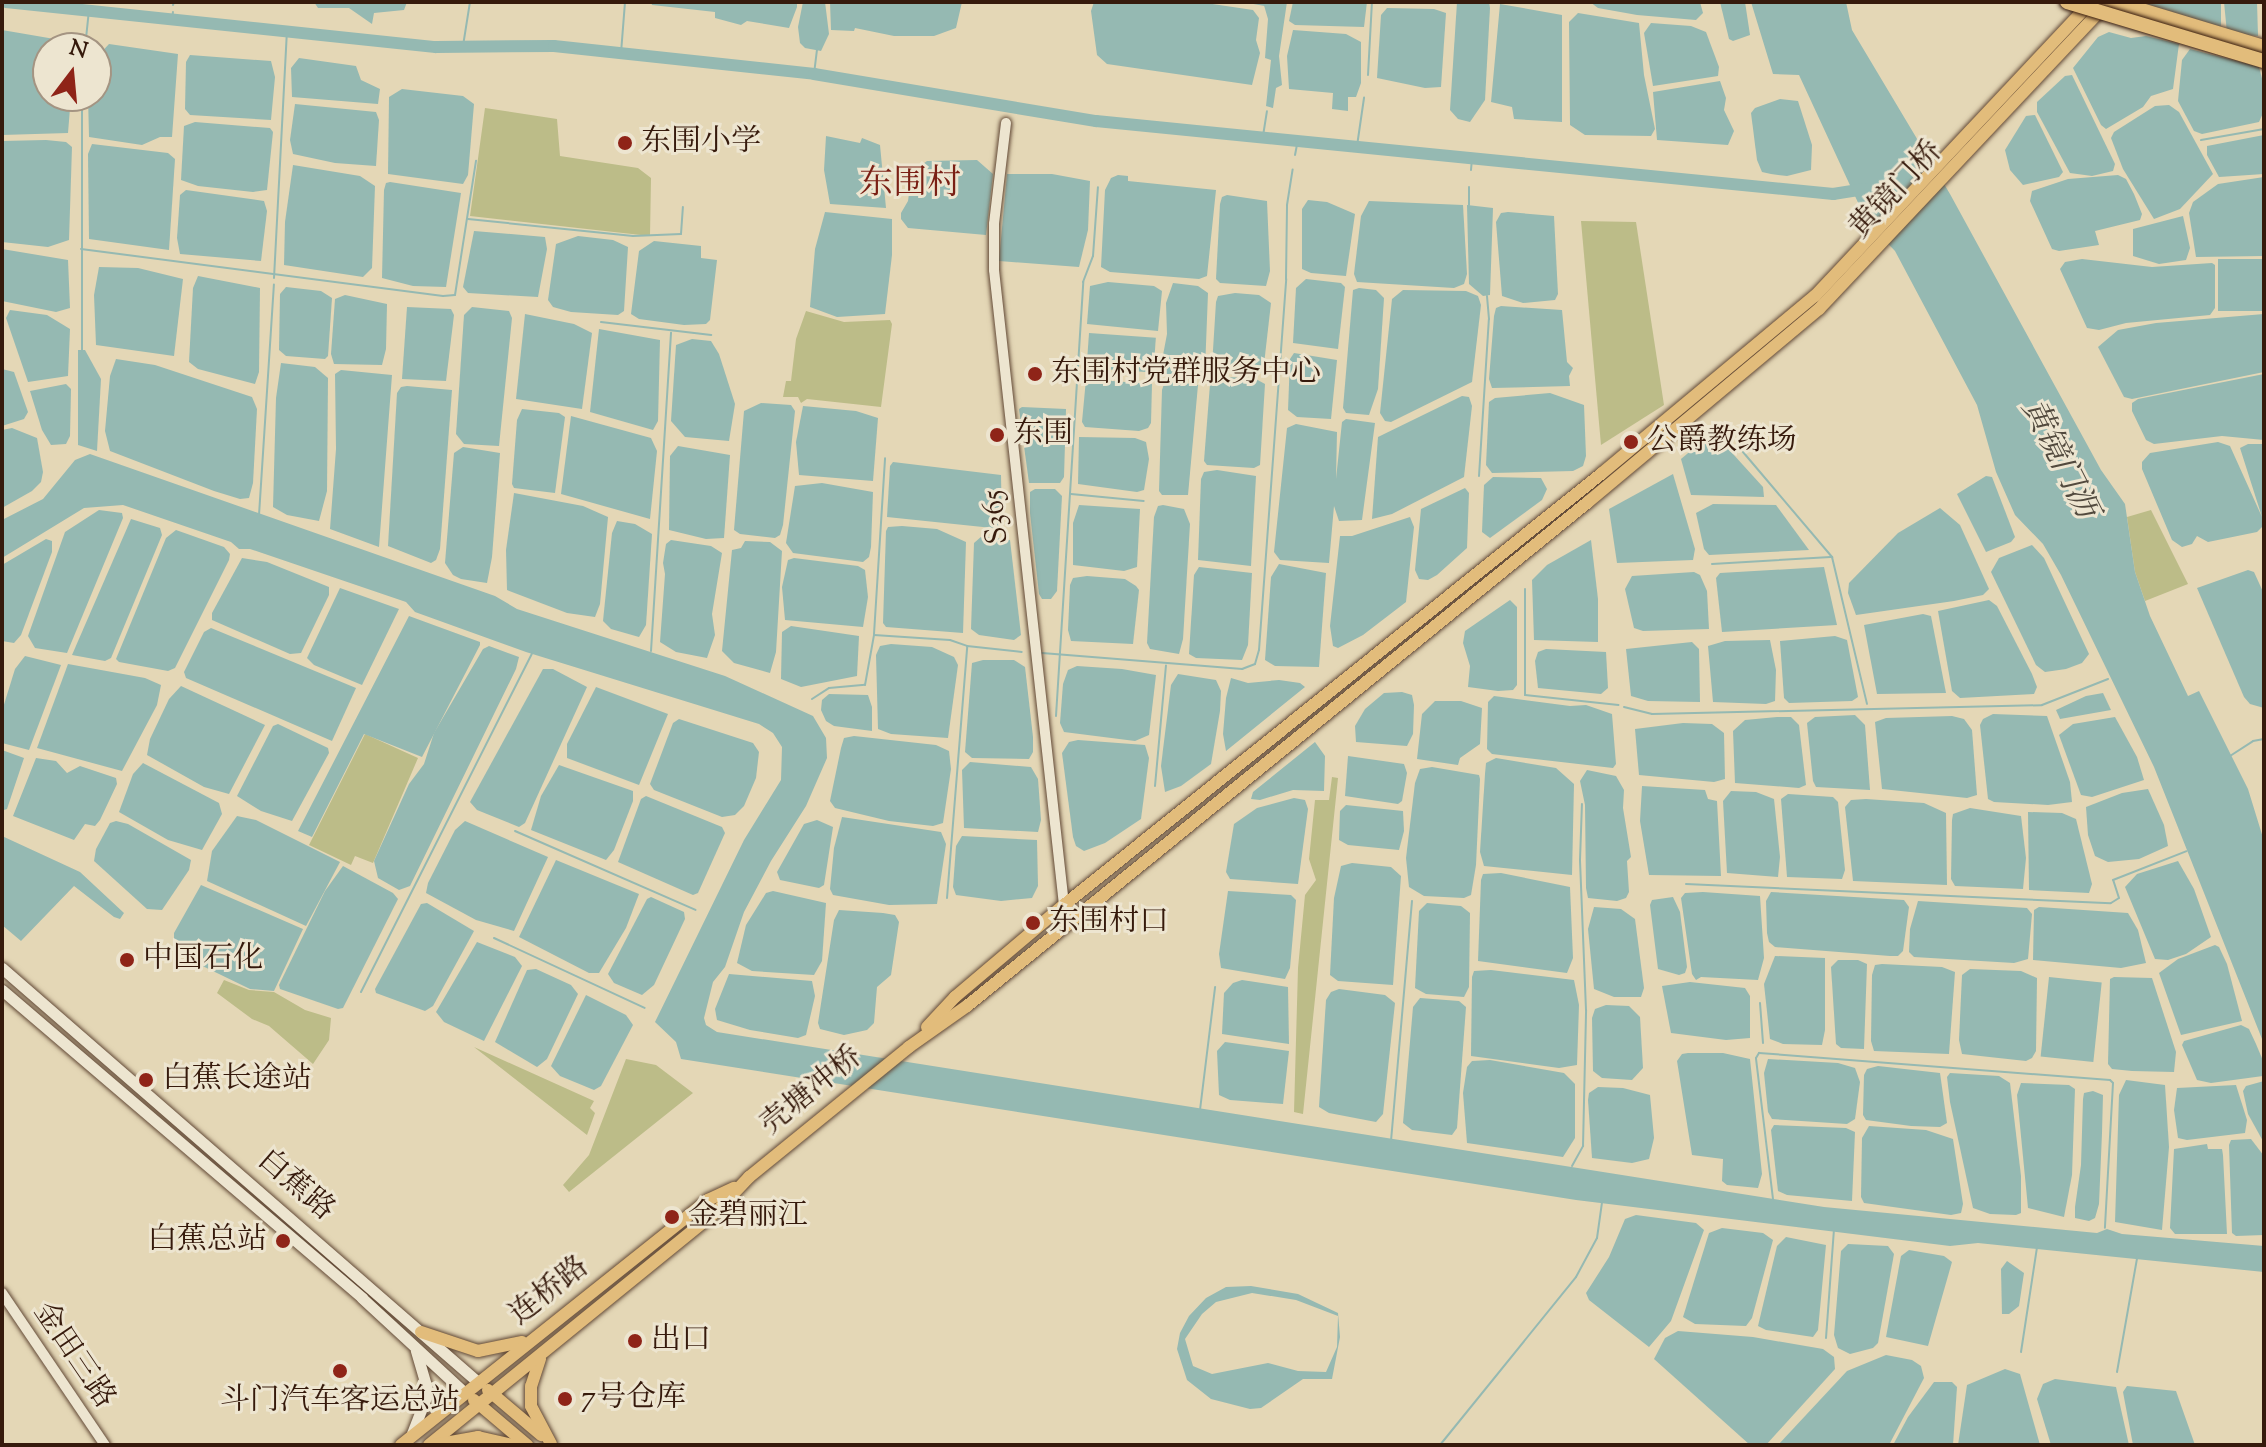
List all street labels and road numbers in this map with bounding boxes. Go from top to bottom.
street label: 黄镜门桥 [1843,135,1951,247]
street label: S365 [976,488,1018,546]
street label: 壳塘冲桥 [754,1040,870,1144]
street label: 白蕉路 [249,1143,341,1229]
street label: 连桥路 [503,1250,597,1334]
street label: 金田三路 [25,1296,121,1416]

